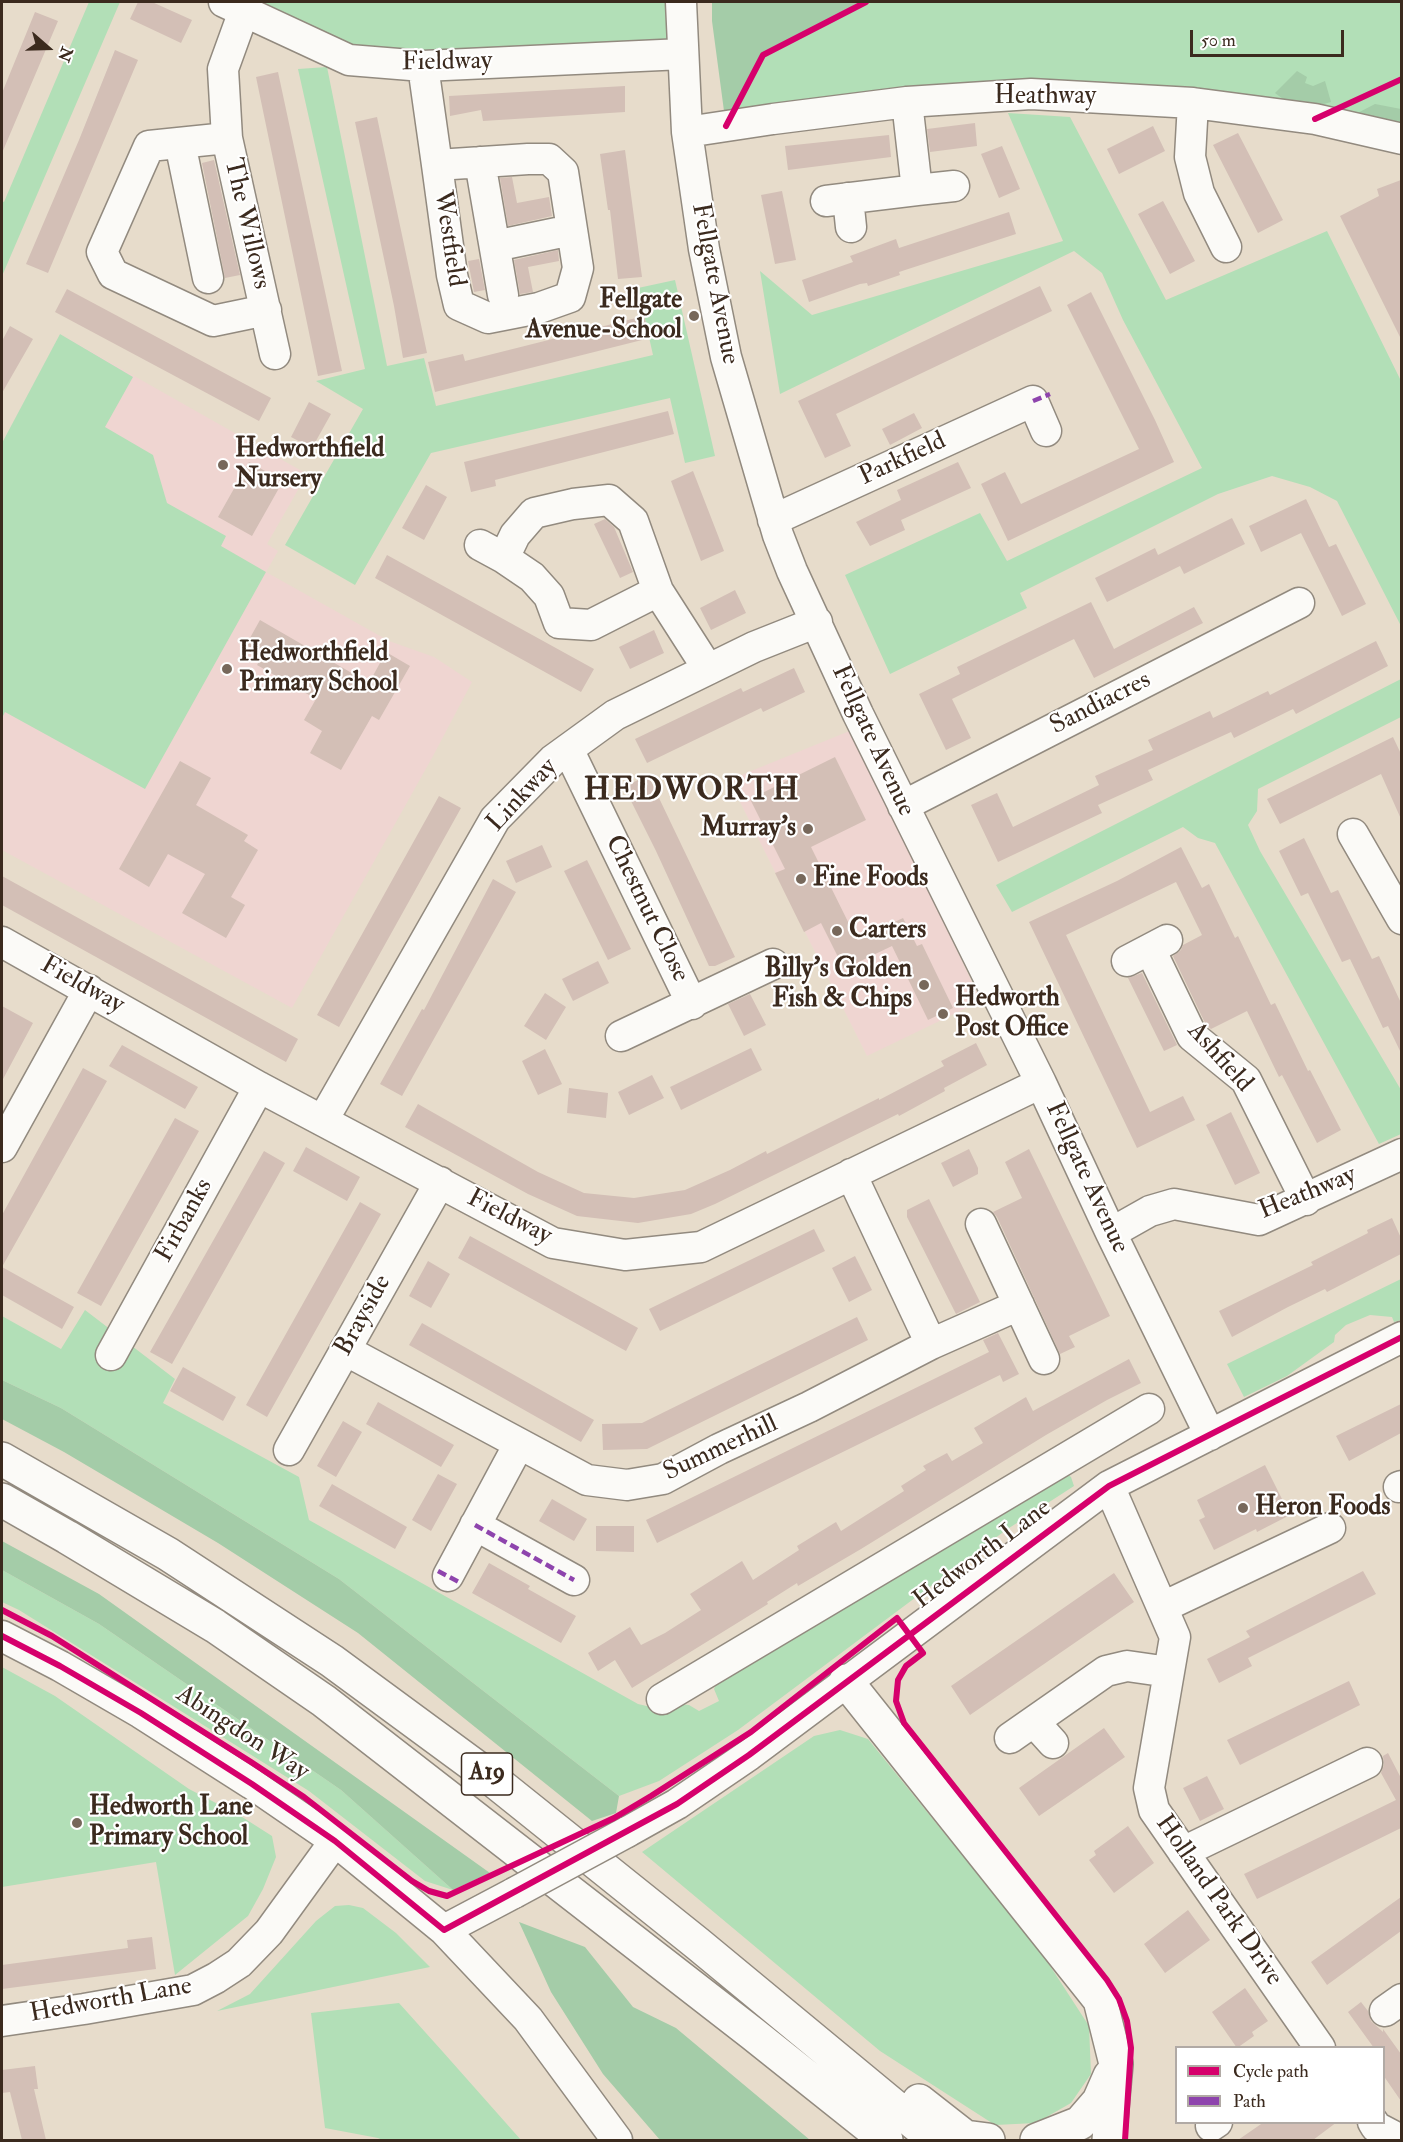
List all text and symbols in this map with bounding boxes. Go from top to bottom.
north arrow [18,18,78,78]
scale bar [1193,18,1348,56]
text: 50 m [1201,29,1236,52]
text: N [53,44,77,64]
street label: Fieldway [401,47,493,79]
street label: Heathway [994,81,1096,113]
street label: The Willows [216,156,276,292]
street label: Westfield [425,189,471,289]
street label: Fellgate Avenue [683,201,745,367]
place label: Fellgate Avenue-School [526,285,682,346]
marker: Fellgate Avenue-School [687,309,701,323]
street label: Parkfield [855,426,951,494]
place label: Hedworthfield Nursery [235,434,384,496]
marker: Hedworthfield Nursery [216,458,230,472]
place label: Hedworthfield Primary School [239,638,398,700]
street label: Fellgate Avenue [823,660,921,822]
marker: Hedworthfield Primary School [220,662,234,676]
street label: Sandiacres [1045,665,1157,743]
street label: Linkway [481,753,565,839]
district label: HEDWORTH [584,773,800,811]
place label: Murray's [701,813,796,845]
marker: Murray's [801,822,815,836]
street label: Chestnut Close [597,831,695,987]
place label: Fine Foods [813,863,928,895]
marker: Fine Foods [794,872,808,886]
place label: Carters [849,915,926,947]
marker: Carters [830,924,844,938]
street label: Fieldway [35,950,129,1022]
place label: Billy's Golden Fish & Chips [764,954,912,1016]
marker: Billy's Golden Fish & Chips [917,978,931,992]
place label: Hedworth Post Office [955,983,1068,1044]
marker: Hedworth Post Office [936,1007,950,1021]
street label: Ashfield [1179,1017,1259,1099]
street label: Fellgate Avenue [1037,1097,1135,1259]
street label: Heathway [1255,1160,1361,1228]
street label: Firbanks [149,1174,221,1268]
street label: Fieldway [461,1183,557,1253]
street label: Brayside [329,1270,399,1362]
street label: Summerhill [659,1409,783,1489]
place label: Heron Foods [1255,1492,1390,1524]
street label: Hedworth Lane [908,1493,1058,1617]
marker: Heron Foods [1236,1501,1250,1515]
street label: Abingdon Way [170,1679,314,1789]
road number: A19 [462,1753,512,1795]
place label: Hedworth Lane Primary School [89,1792,253,1853]
street label: Holland Park Drive [1147,1810,1289,1992]
marker: Hedworth Lane Primary School [70,1816,84,1830]
street label: Hedworth Lane [28,1971,194,2031]
legend [1175,2046,1385,2124]
text: Cycle path [1233,2060,1309,2083]
text: Path [1233,2090,1266,2113]

